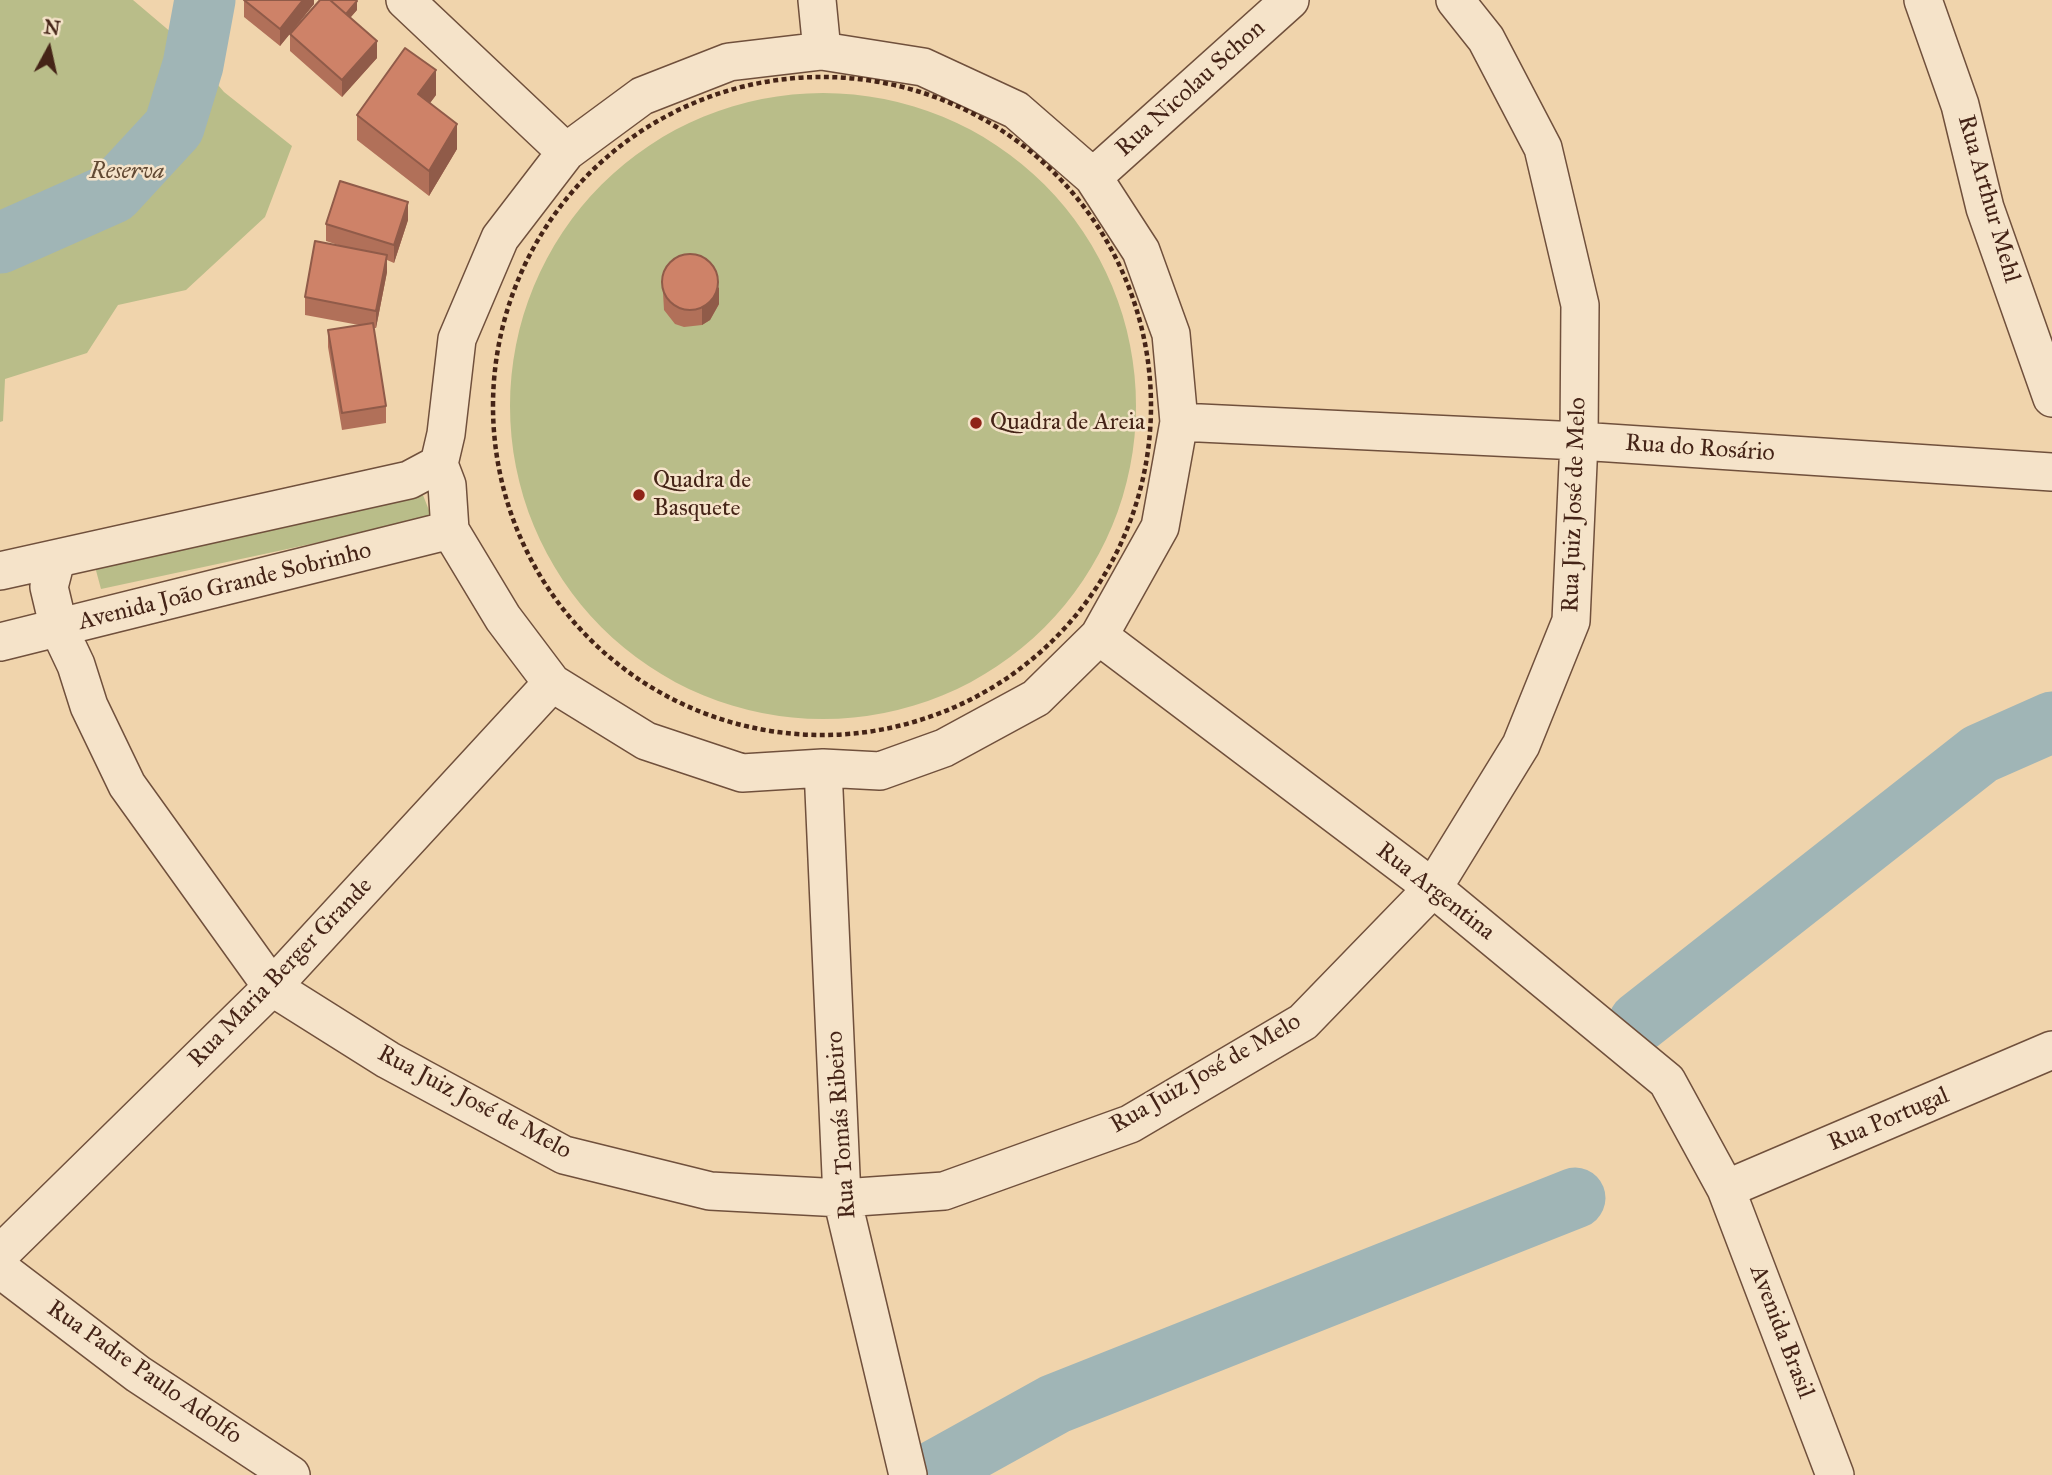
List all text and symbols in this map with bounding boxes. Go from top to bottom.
north arrow [14,14,84,84]
street label: Rua Nicolau Schon [1110,14,1272,164]
text: N [42,15,62,40]
street label: Rua Arthur Mehl [1950,112,2026,286]
park label: Reserva [90,158,164,186]
street label: Rua Juiz José de Melo [1557,397,1593,613]
place label: Quadra de Areia [990,409,1145,437]
marker: Quadra de Areia [968,415,984,431]
street label: Rua do Rosário [1624,429,1776,469]
place label: Quadra de Basquete [653,467,751,523]
marker: Quadra de Basquete [631,487,647,503]
street label: Avenida João Grande Sobrinho [76,537,374,637]
street label: Rua Argentina [1370,837,1500,947]
street label: Rua Maria Berger Grande [183,872,379,1074]
street label: Rua Juiz José de Melo [1106,1008,1306,1140]
street label: Rua Tomás Ribeiro [821,1030,863,1220]
street label: Rua Juiz José de Melo [372,1040,576,1166]
street label: Rua Portugal [1824,1082,1954,1158]
street label: Avenida Brasil [1742,1261,1820,1403]
street label: Rua Padre Paulo Adolfo [41,1295,247,1451]

